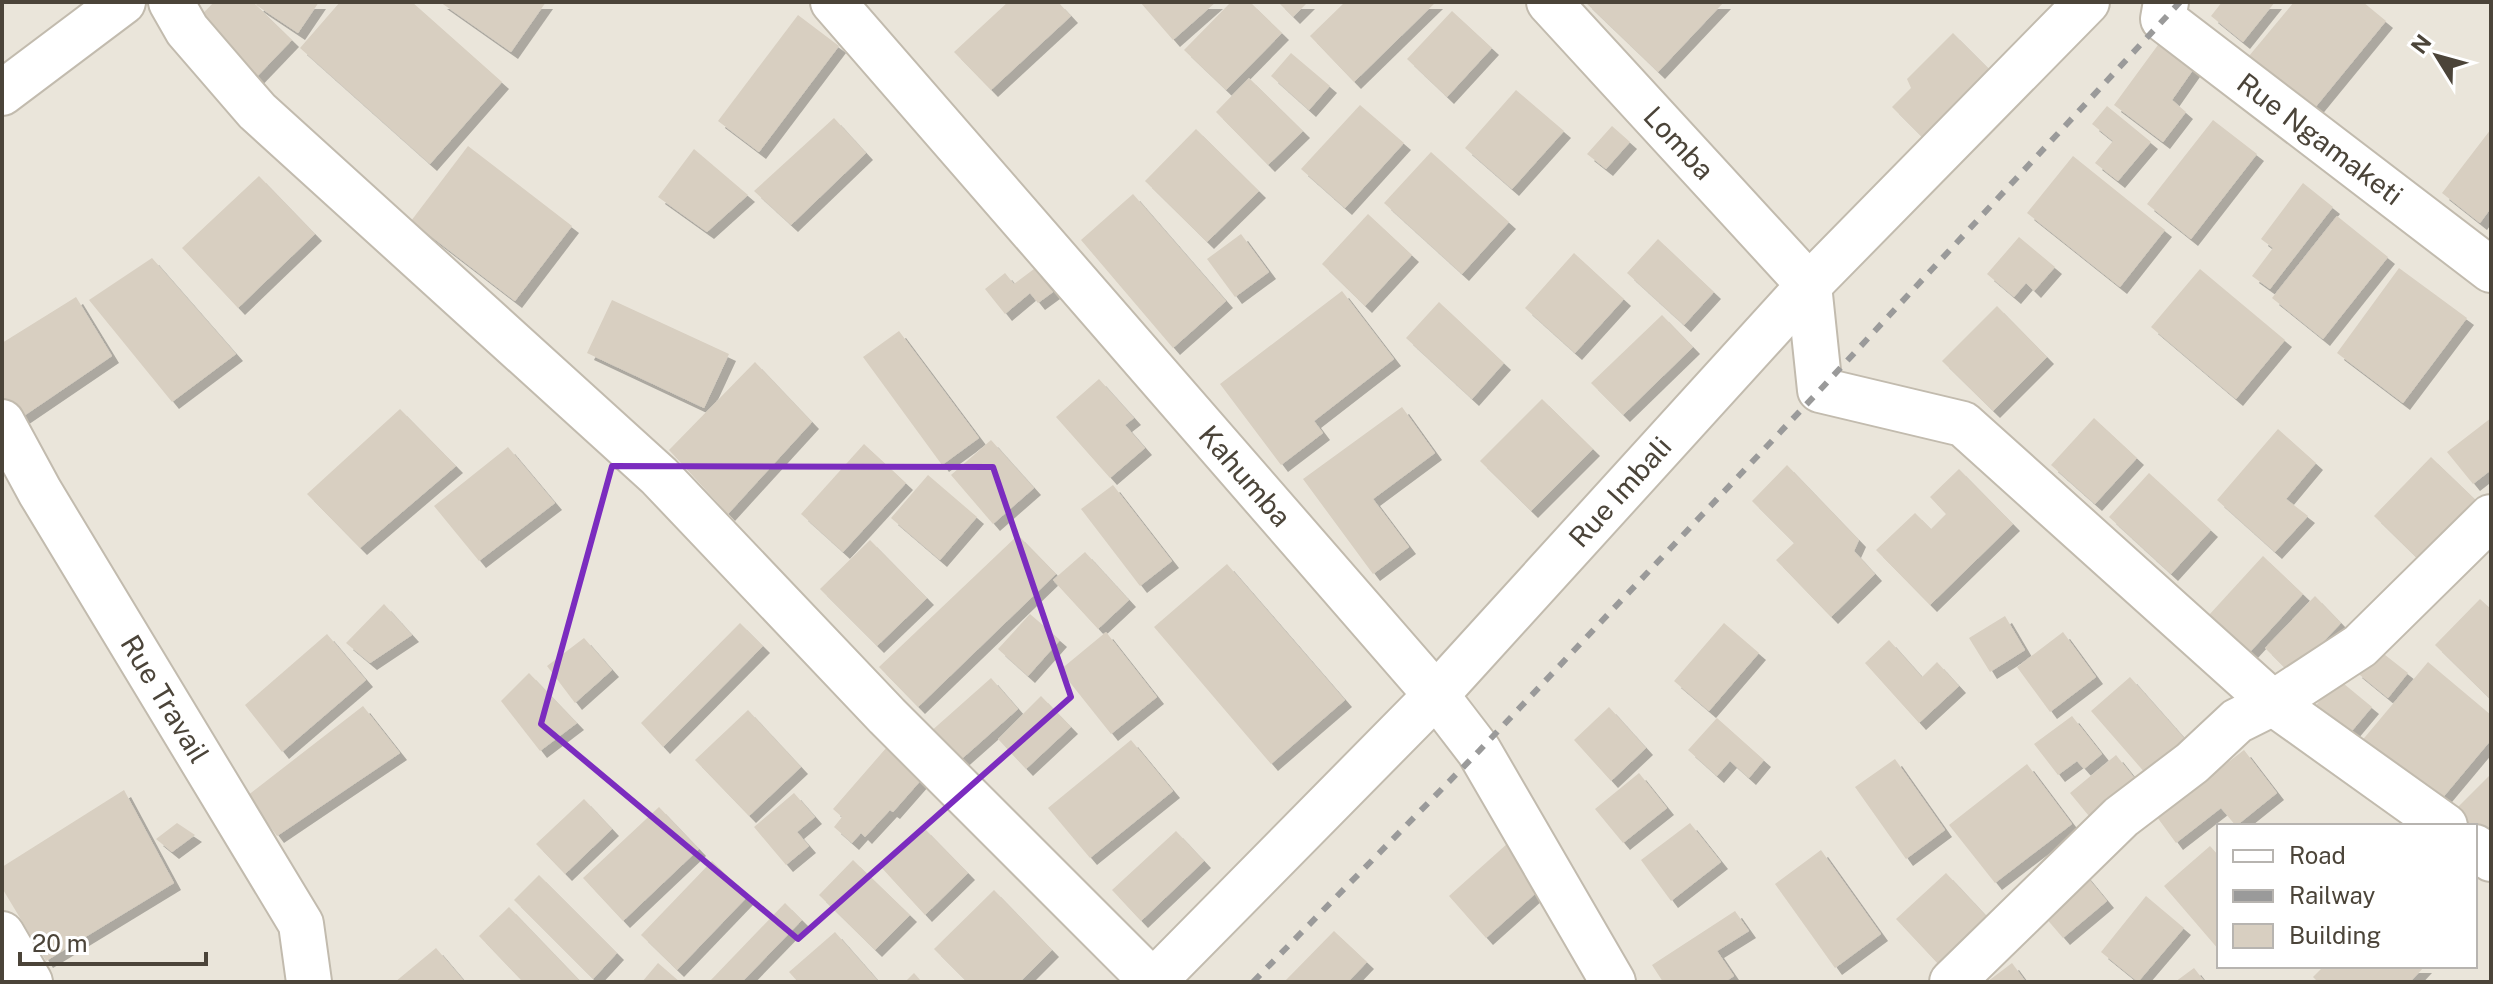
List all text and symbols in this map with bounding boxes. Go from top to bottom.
north arrow [2397,16,2477,96]
text: N [2405,29,2437,59]
street label: Rue Ngamaketi [2231,66,2410,212]
street label: Lomba [1637,99,1721,186]
street label: Kahumba [1193,418,1298,533]
street label: Rue Imbali [1562,430,1678,554]
street label: Rue Travail [114,629,217,769]
legend [2217,824,2477,968]
text: Road [2289,841,2346,869]
text: Railway [2289,881,2375,909]
scale bar [20,916,206,966]
text: Building [2289,921,2381,949]
text: 20 m [32,929,88,957]

